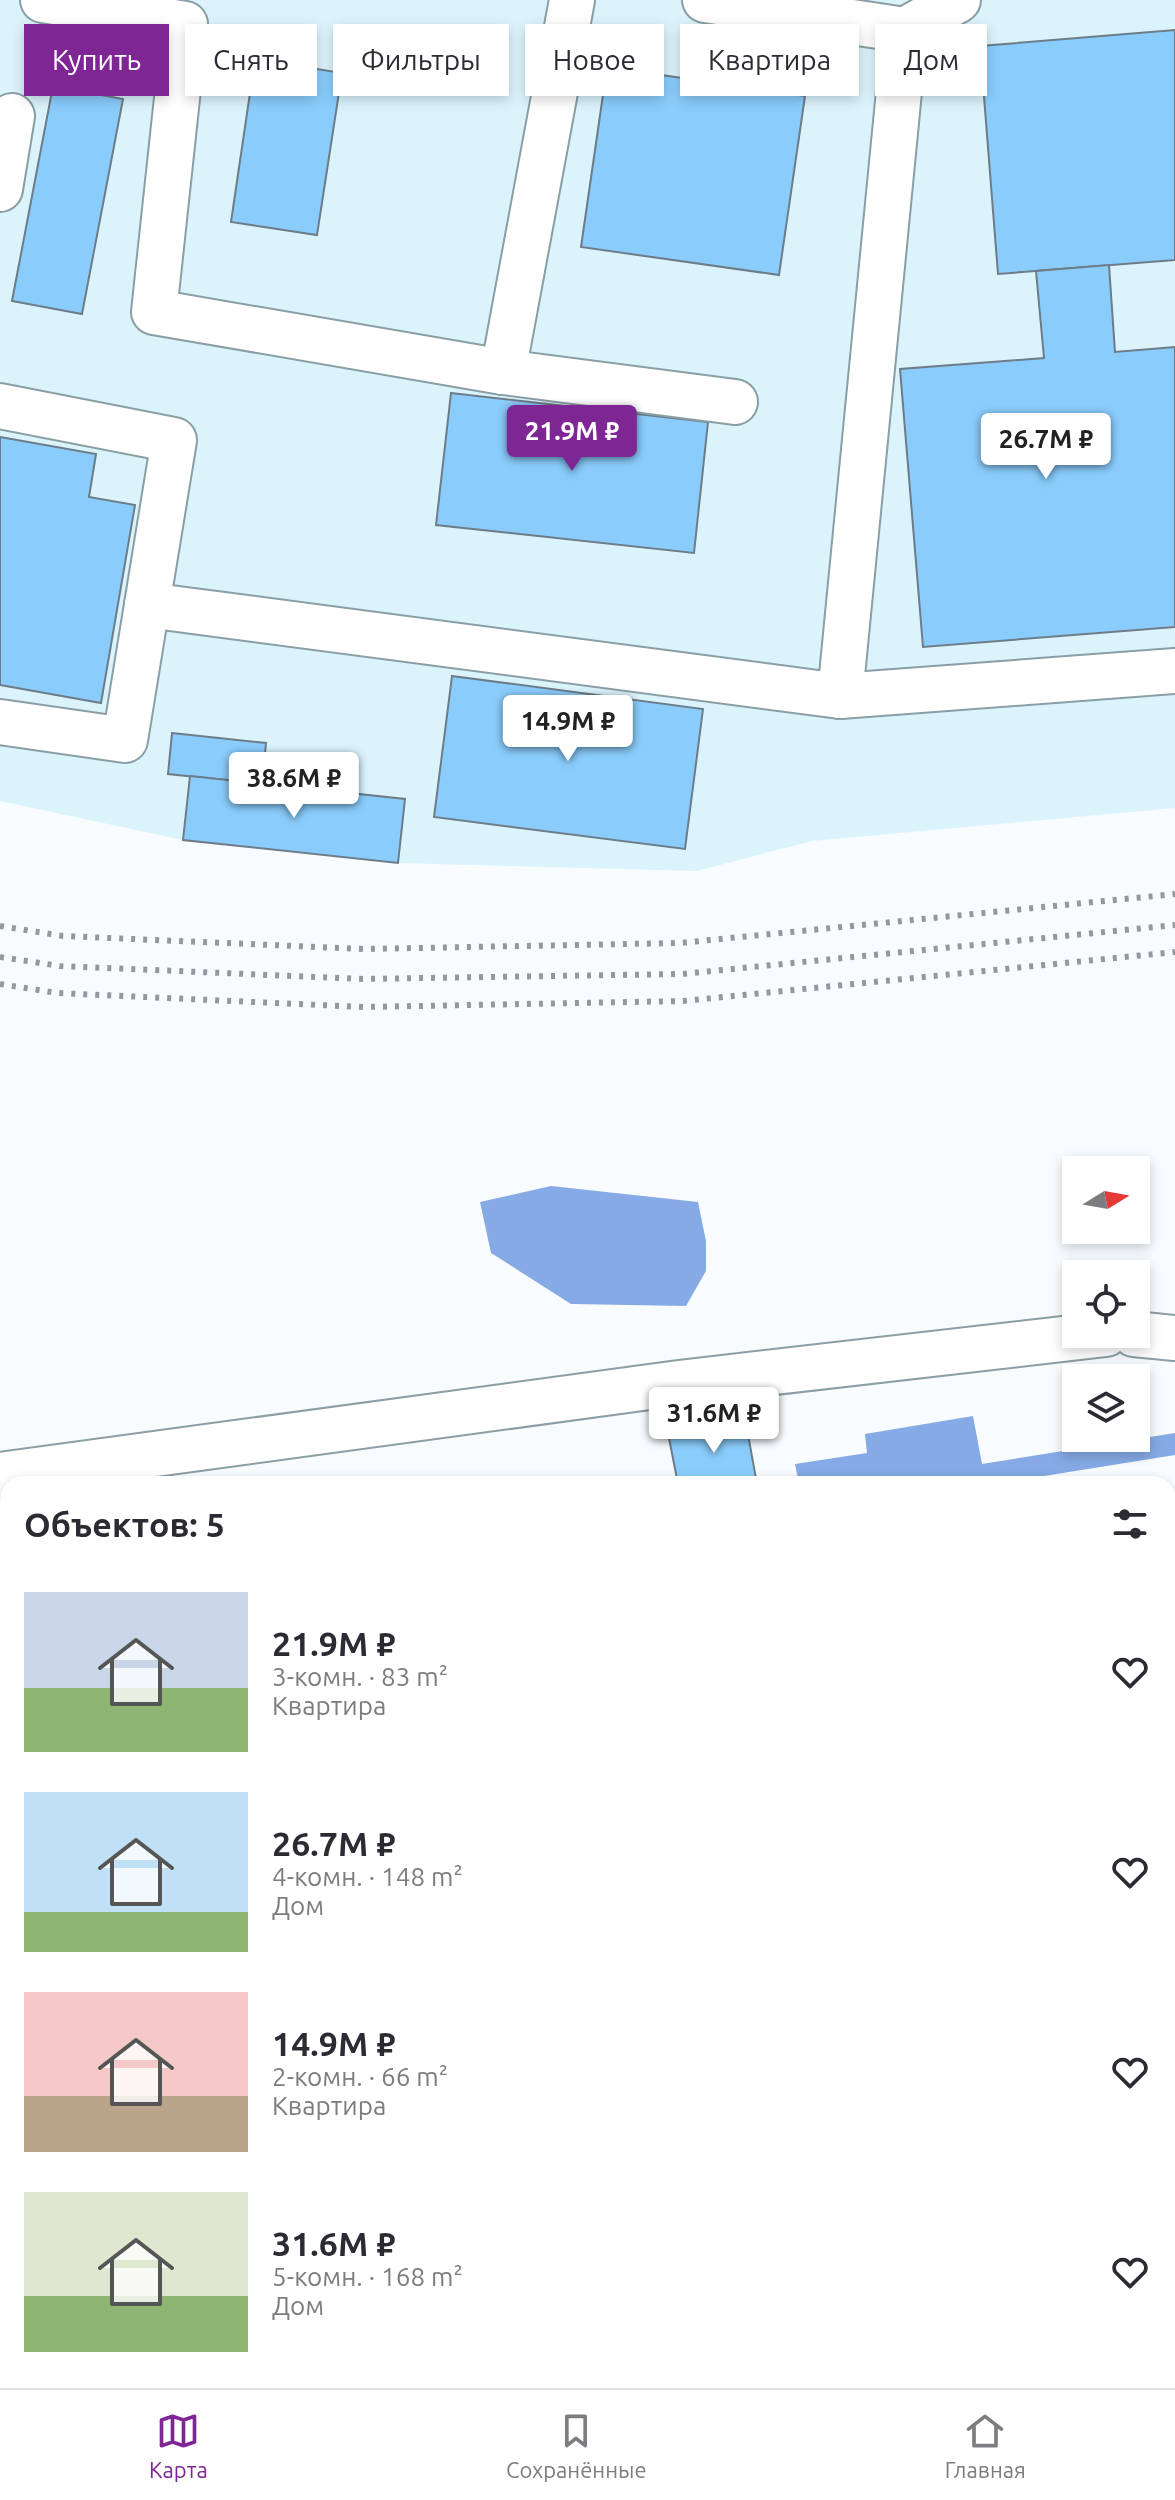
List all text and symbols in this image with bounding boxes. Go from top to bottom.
chip: Купить [24,24,169,96]
chip: Снять [185,24,317,96]
chip: Фильтры [333,24,509,96]
chip: Новое [525,24,664,96]
chip: Квартира [680,24,859,96]
chip: Дом [875,24,987,96]
pin: 21.9M ₽ [498,405,646,473]
pin: 26.7M ₽ [972,413,1120,481]
text: 21.9M ₽ [525,416,619,445]
text: 26.7M ₽ [999,424,1093,453]
pin: 14.9M ₽ [494,695,642,763]
text: 14.9M ₽ [521,706,615,735]
pin: 38.6M ₽ [220,752,368,820]
text: 38.6M ₽ [247,763,341,792]
north arrow [1062,1156,1150,1244]
map controls [1062,1156,1150,1452]
button: locate [1062,1260,1150,1348]
button: layers [1062,1364,1150,1452]
pin: 31.6M ₽ [640,1387,788,1455]
text: 31.6M ₽ [667,1398,761,1427]
icon: filters [1108,1502,1152,1546]
text: Объектов: 5 [24,1505,225,1543]
icon: home [88,1624,184,1720]
text: 21.9M ₽ [272,1624,395,1662]
icon: heart [1108,1650,1152,1694]
text: 3-комн. · 83 m² [272,1662,448,1691]
text: Квартира [272,1691,386,1720]
icon: home [88,1824,184,1920]
text: 26.7M ₽ [272,1824,395,1862]
icon: heart [1108,1850,1152,1894]
text: 4-комн. · 148 m² [272,1862,463,1891]
text: Дом [272,1891,324,1920]
icon: home [88,2024,184,2120]
text: 14.9M ₽ [272,2024,395,2062]
icon: heart [1108,2050,1152,2094]
text: 2-комн. · 66 m² [272,2062,448,2091]
text: Квартира [272,2091,386,2120]
icon: home [88,2224,184,2320]
text: 31.6M ₽ [272,2224,395,2262]
icon: heart [1108,2250,1152,2294]
text: 5-комн. · 168 m² [272,2262,463,2291]
text: Дом [272,2291,324,2320]
tab: Карта [149,2409,208,2482]
tab: Сохранённые [506,2409,647,2482]
tab: Главная [945,2409,1026,2482]

